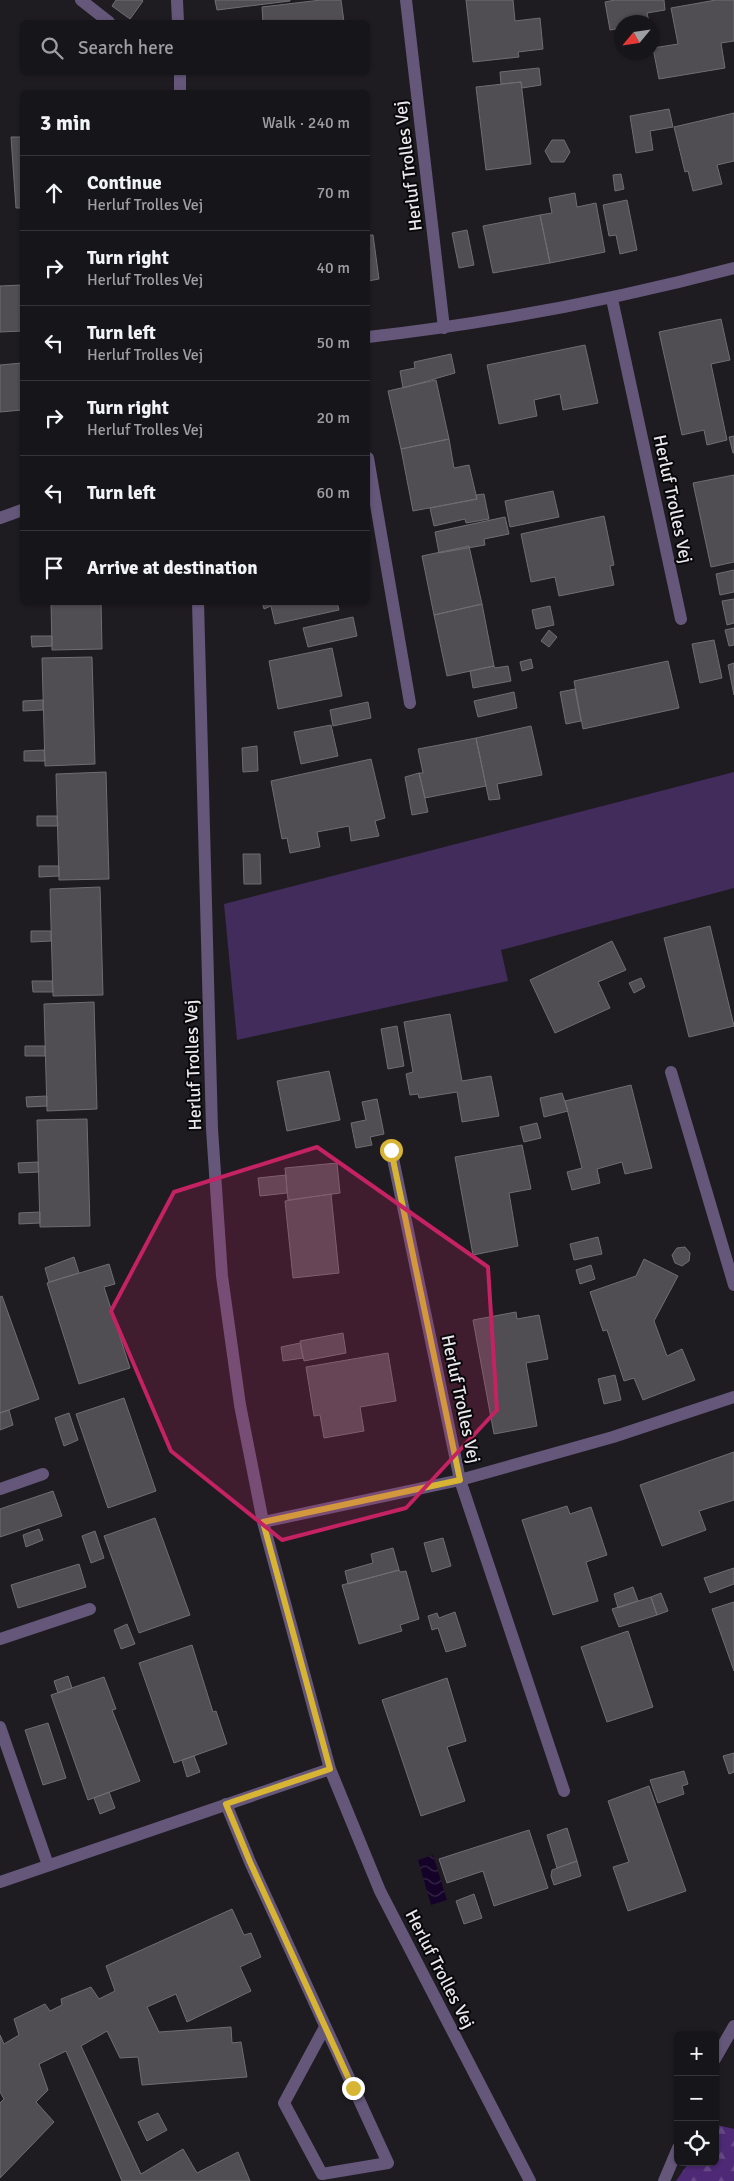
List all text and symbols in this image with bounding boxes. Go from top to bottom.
north arrow [614,15,659,60]
search box [20,20,370,75]
icon: search [38,34,66,62]
text: Search here [78,36,174,60]
street label: Herluf Trolles Vej [389,100,427,232]
text: 3 min [40,110,91,136]
text: Walk · 240 m [262,113,350,133]
text: Continue [87,171,162,195]
icon: ahead [40,179,68,207]
text: 70 m [316,183,350,203]
text: Herluf Trolles Vej [87,195,203,215]
text: Turn right [87,246,169,270]
icon: right [40,254,68,282]
text: 40 m [316,258,350,278]
text: Herluf Trolles Vej [87,270,203,290]
text: Turn left [87,321,156,345]
icon: left [40,329,68,357]
text: 50 m [316,333,350,353]
text: Herluf Trolles Vej [87,345,203,365]
text: Turn right [87,396,169,420]
icon: right [40,404,68,432]
text: 20 m [316,408,350,428]
text: Herluf Trolles Vej [87,420,203,440]
street label: Herluf Trolles Vej [649,433,697,565]
icon: left [40,479,68,507]
text: Turn left [87,481,156,505]
text: 60 m [316,483,350,503]
icon: arrive [40,554,68,582]
text: Arrive at destination [87,556,258,580]
street label: Herluf Trolles Vej [180,999,206,1131]
route start [380,1139,403,1162]
street label: Herluf Trolles Vej [437,1333,485,1465]
street label: Herluf Trolles Vej [401,1906,479,2032]
map controls [674,2031,719,2166]
button: + [674,2031,719,2076]
button: − [674,2076,719,2121]
route end [342,2077,365,2100]
button: locate [674,2121,719,2166]

